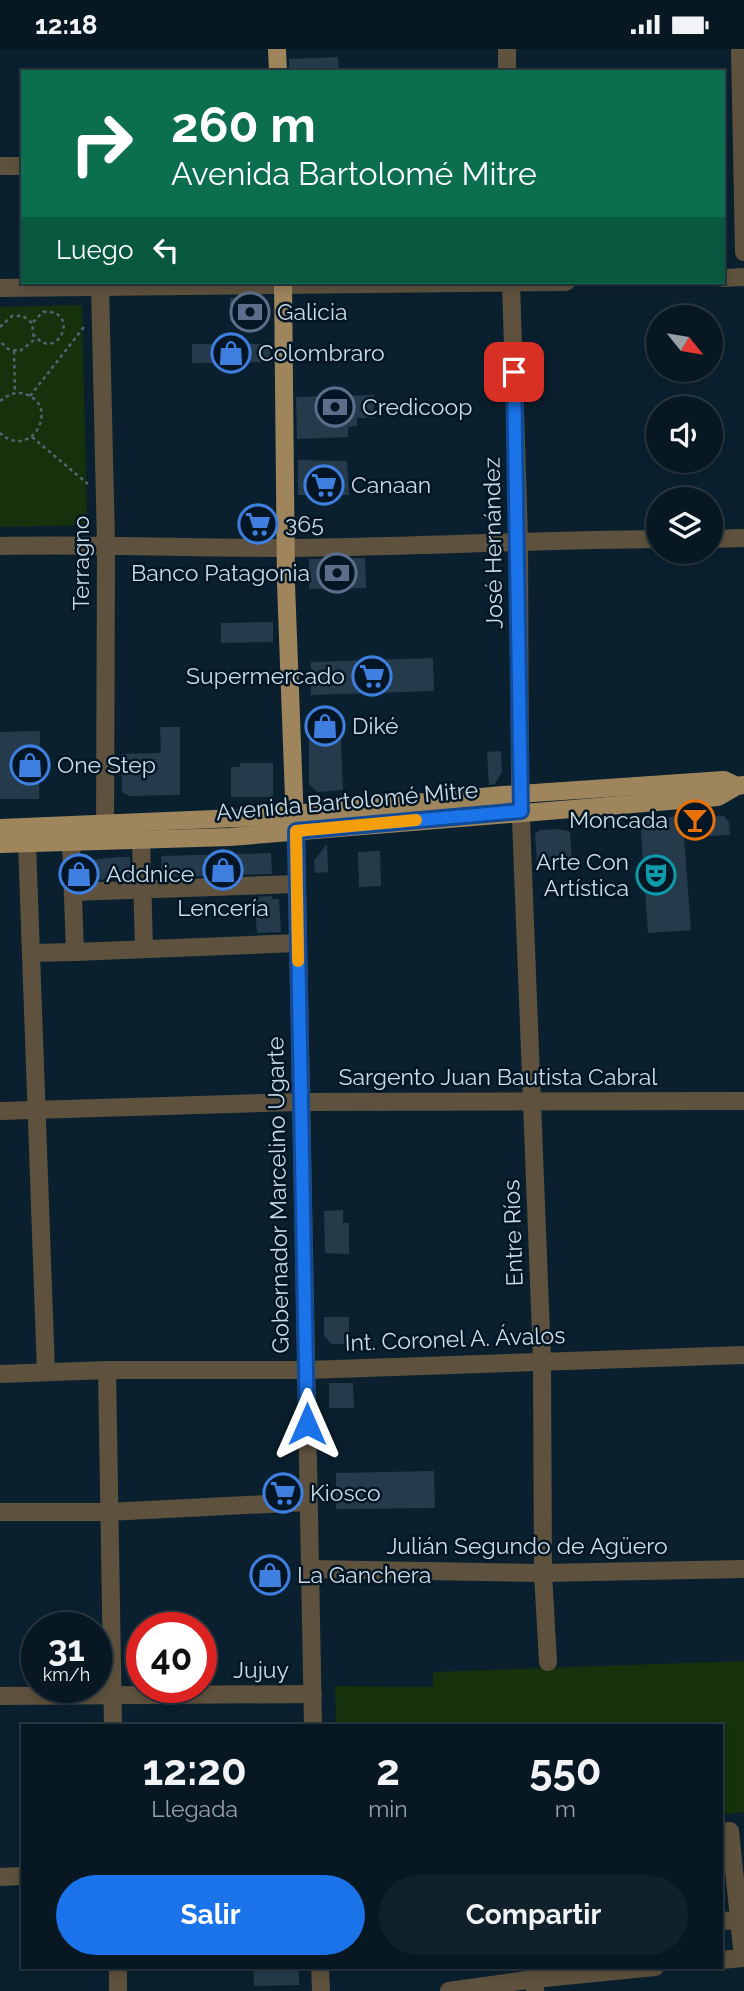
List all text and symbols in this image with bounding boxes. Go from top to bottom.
text: 12:18 [35,10,97,40]
text: 260 m [171,96,316,153]
icon: right [56,98,147,189]
text: Avenida Bartolomé Mitre [171,155,537,192]
icon: left [147,231,185,269]
text: Luego [56,235,133,265]
bank icon: Galicia [229,291,271,333]
place label: Galicia [277,298,347,325]
north arrow [646,305,723,381]
map controls [646,305,723,564]
shop icon: Colombraro [210,332,252,374]
place label: Colombraro [258,339,385,366]
pin [484,342,544,402]
icon: arrive [495,353,533,391]
bank icon: Credicoop [314,386,356,428]
place label: Credicoop [362,393,472,420]
button: sound [646,396,723,473]
street label: José Hernández [478,457,507,629]
supermarket icon: Canaan [303,464,345,506]
place label: Canaan [351,471,431,498]
button: layers [646,487,723,564]
supermarket icon: 365 [237,503,279,545]
place label: 365 [285,510,324,537]
street label: Terragno [67,516,94,610]
bank icon: Banco Patagonia [316,552,358,594]
place label: Banco Patagonia [131,559,310,586]
supermarket icon: Supermercado [351,655,393,697]
place label: Supermercado [186,662,345,689]
shop icon: Diké [304,705,346,747]
place label: Diké [352,712,399,739]
shop icon: One Step [9,744,51,786]
place label: One Step [57,751,156,778]
street label: Avenida Bartolomé Mitre [215,776,479,825]
bar icon: Moncada [674,799,716,841]
place label: Moncada [569,806,668,833]
place label: Arte Con Artística [536,848,629,901]
shop icon: Lencería [202,849,244,891]
shop icon: Addnice [58,853,100,895]
theatre icon: Arte Con Artística [635,854,677,896]
place label: Addnice [106,860,194,887]
place label: Lencería [177,894,269,921]
street label: Gobernador Marcelino Ugarte [261,1036,294,1354]
street label: Sargento Juan Bautista Cabral [339,1063,658,1090]
street label: Entre Ríos [497,1179,528,1287]
street label: Int. Coronel A. Ávalos [344,1321,566,1356]
position arrow [270,1387,344,1461]
supermarket icon: Kiosco [262,1472,304,1514]
place label: Kiosco [310,1479,381,1506]
street label: Julián Segundo de Agüero [386,1532,668,1559]
shop icon: La Ganchera [249,1554,291,1596]
place label: La Ganchera [297,1561,431,1588]
speed limit sign: 40 [126,1612,217,1703]
text: 31 [48,1628,85,1669]
street label: Jujuy [233,1656,289,1683]
text: km/h [43,1664,90,1685]
text: 12:20 [142,1746,247,1795]
text: 2 [376,1746,400,1795]
text: 550 [529,1746,602,1795]
text: Llegada [151,1795,238,1822]
text: min [368,1795,408,1822]
text: m [555,1795,576,1822]
button: Salir [56,1875,365,1955]
button: Compartir [379,1875,688,1955]

